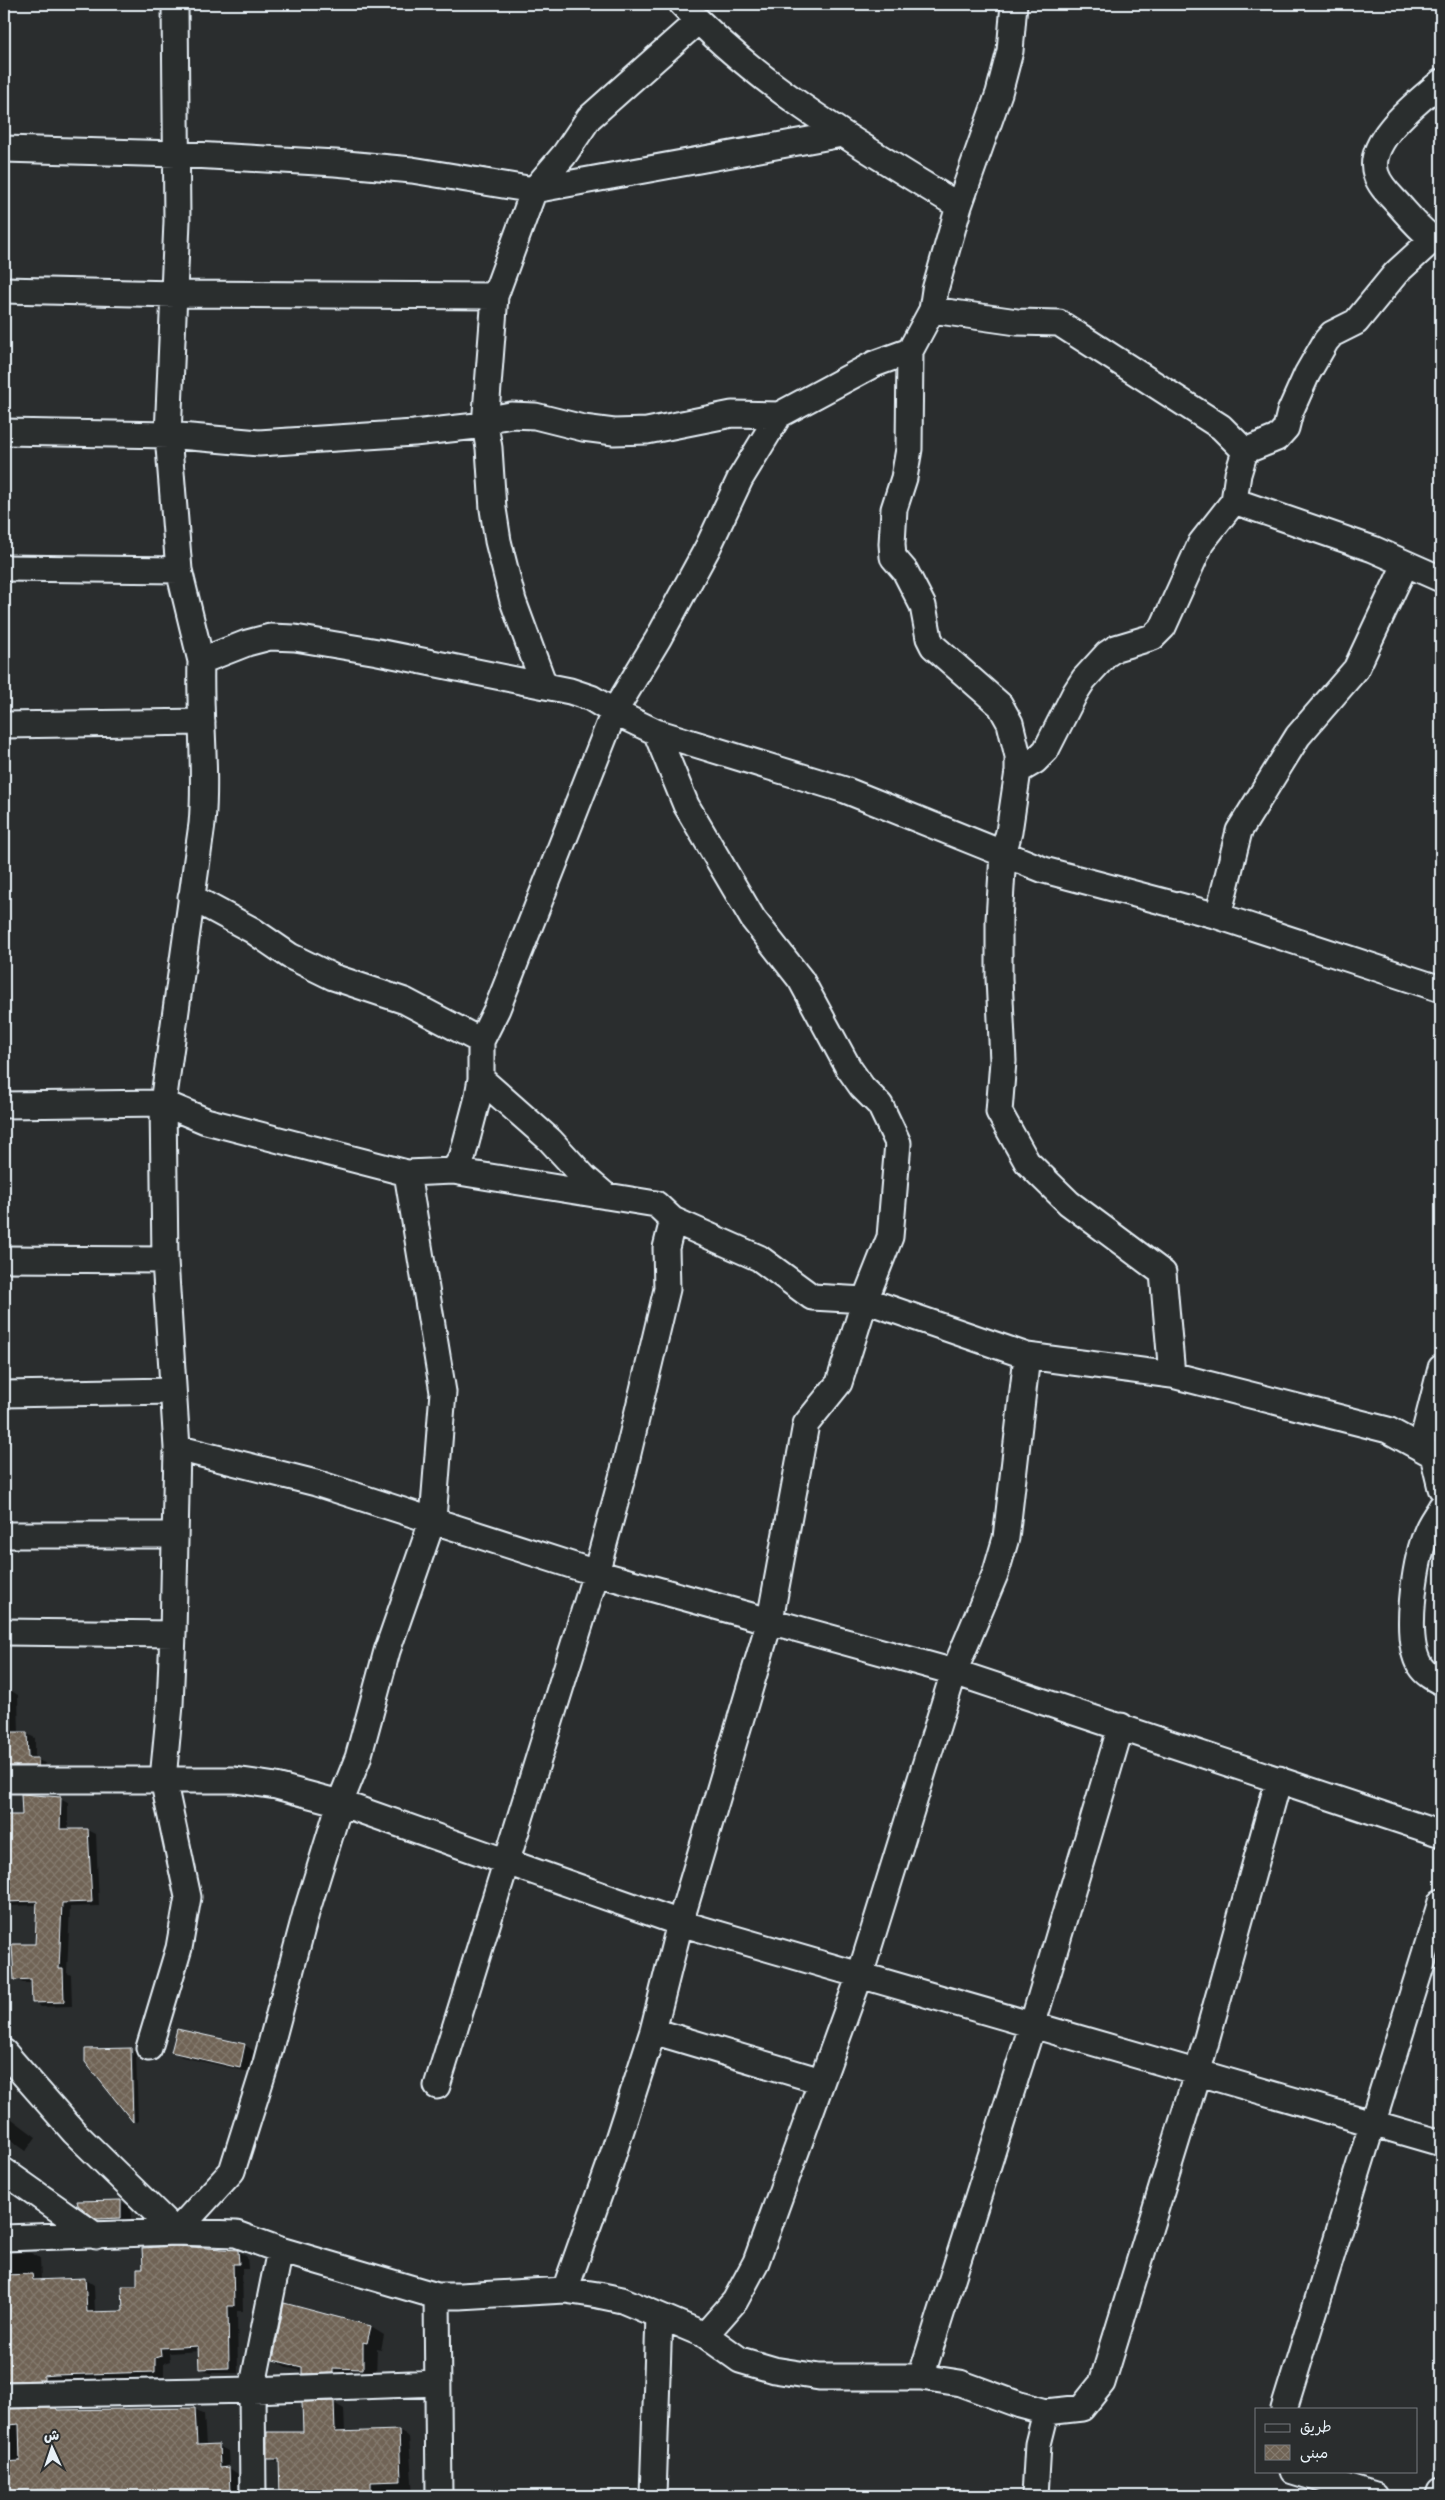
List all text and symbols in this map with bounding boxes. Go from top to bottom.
legend [1255,2408,1418,2472]
text: طريق [1300,2414,1332,2440]
north arrow [28,2422,78,2472]
text: ش [43,2423,60,2448]
text: مبنى [1300,2440,1328,2466]

